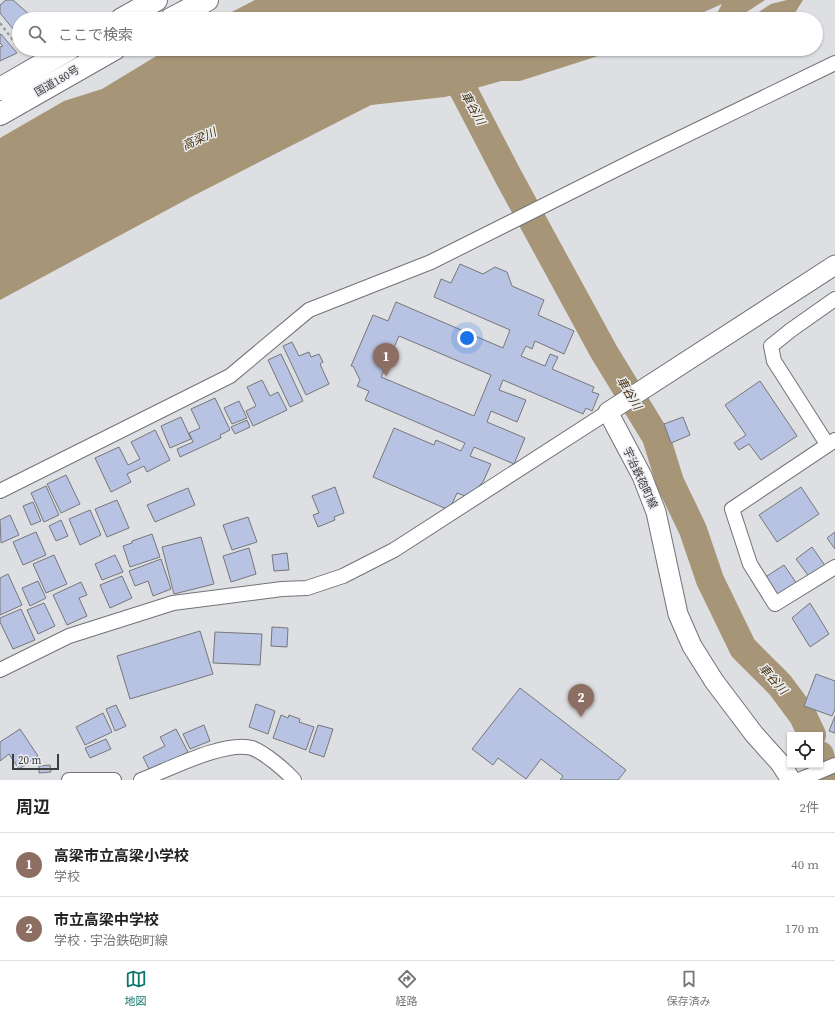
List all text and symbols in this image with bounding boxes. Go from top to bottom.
search box [12,12,823,56]
icon: search [26,23,48,45]
text: ここで検索 [58,24,133,45]
street label: 国道180号 [32,62,82,100]
water label: 車谷川 [457,88,490,129]
water label: 高梁川 [179,123,221,154]
your location [457,328,477,348]
pin: 1 [373,343,399,376]
water label: 車谷川 [613,373,646,414]
street label: 宇治鉄砲町線 [619,445,661,511]
water label: 車谷川 [755,660,792,699]
pin: 2 [568,684,594,717]
map controls [787,732,823,768]
button: locate [787,732,823,768]
scale bar [12,752,59,771]
text: 20 m [18,753,41,768]
text: 周辺 [16,795,50,819]
text: 2件 [799,799,819,816]
text: 高梁市立高梁小学校 [54,845,189,866]
text: 1 [25,856,33,873]
text: 40 m [791,856,819,873]
text: 学校 [54,868,80,885]
text: 市立高梁中学校 [54,909,159,930]
text: 2 [25,920,33,937]
text: 170 m [785,920,819,937]
text: 学校 · 宇治鉄砲町線 [54,932,168,949]
tab: 地図 [125,968,147,1009]
tab: 経路 [396,968,418,1009]
tab: 保存済み [667,968,711,1009]

